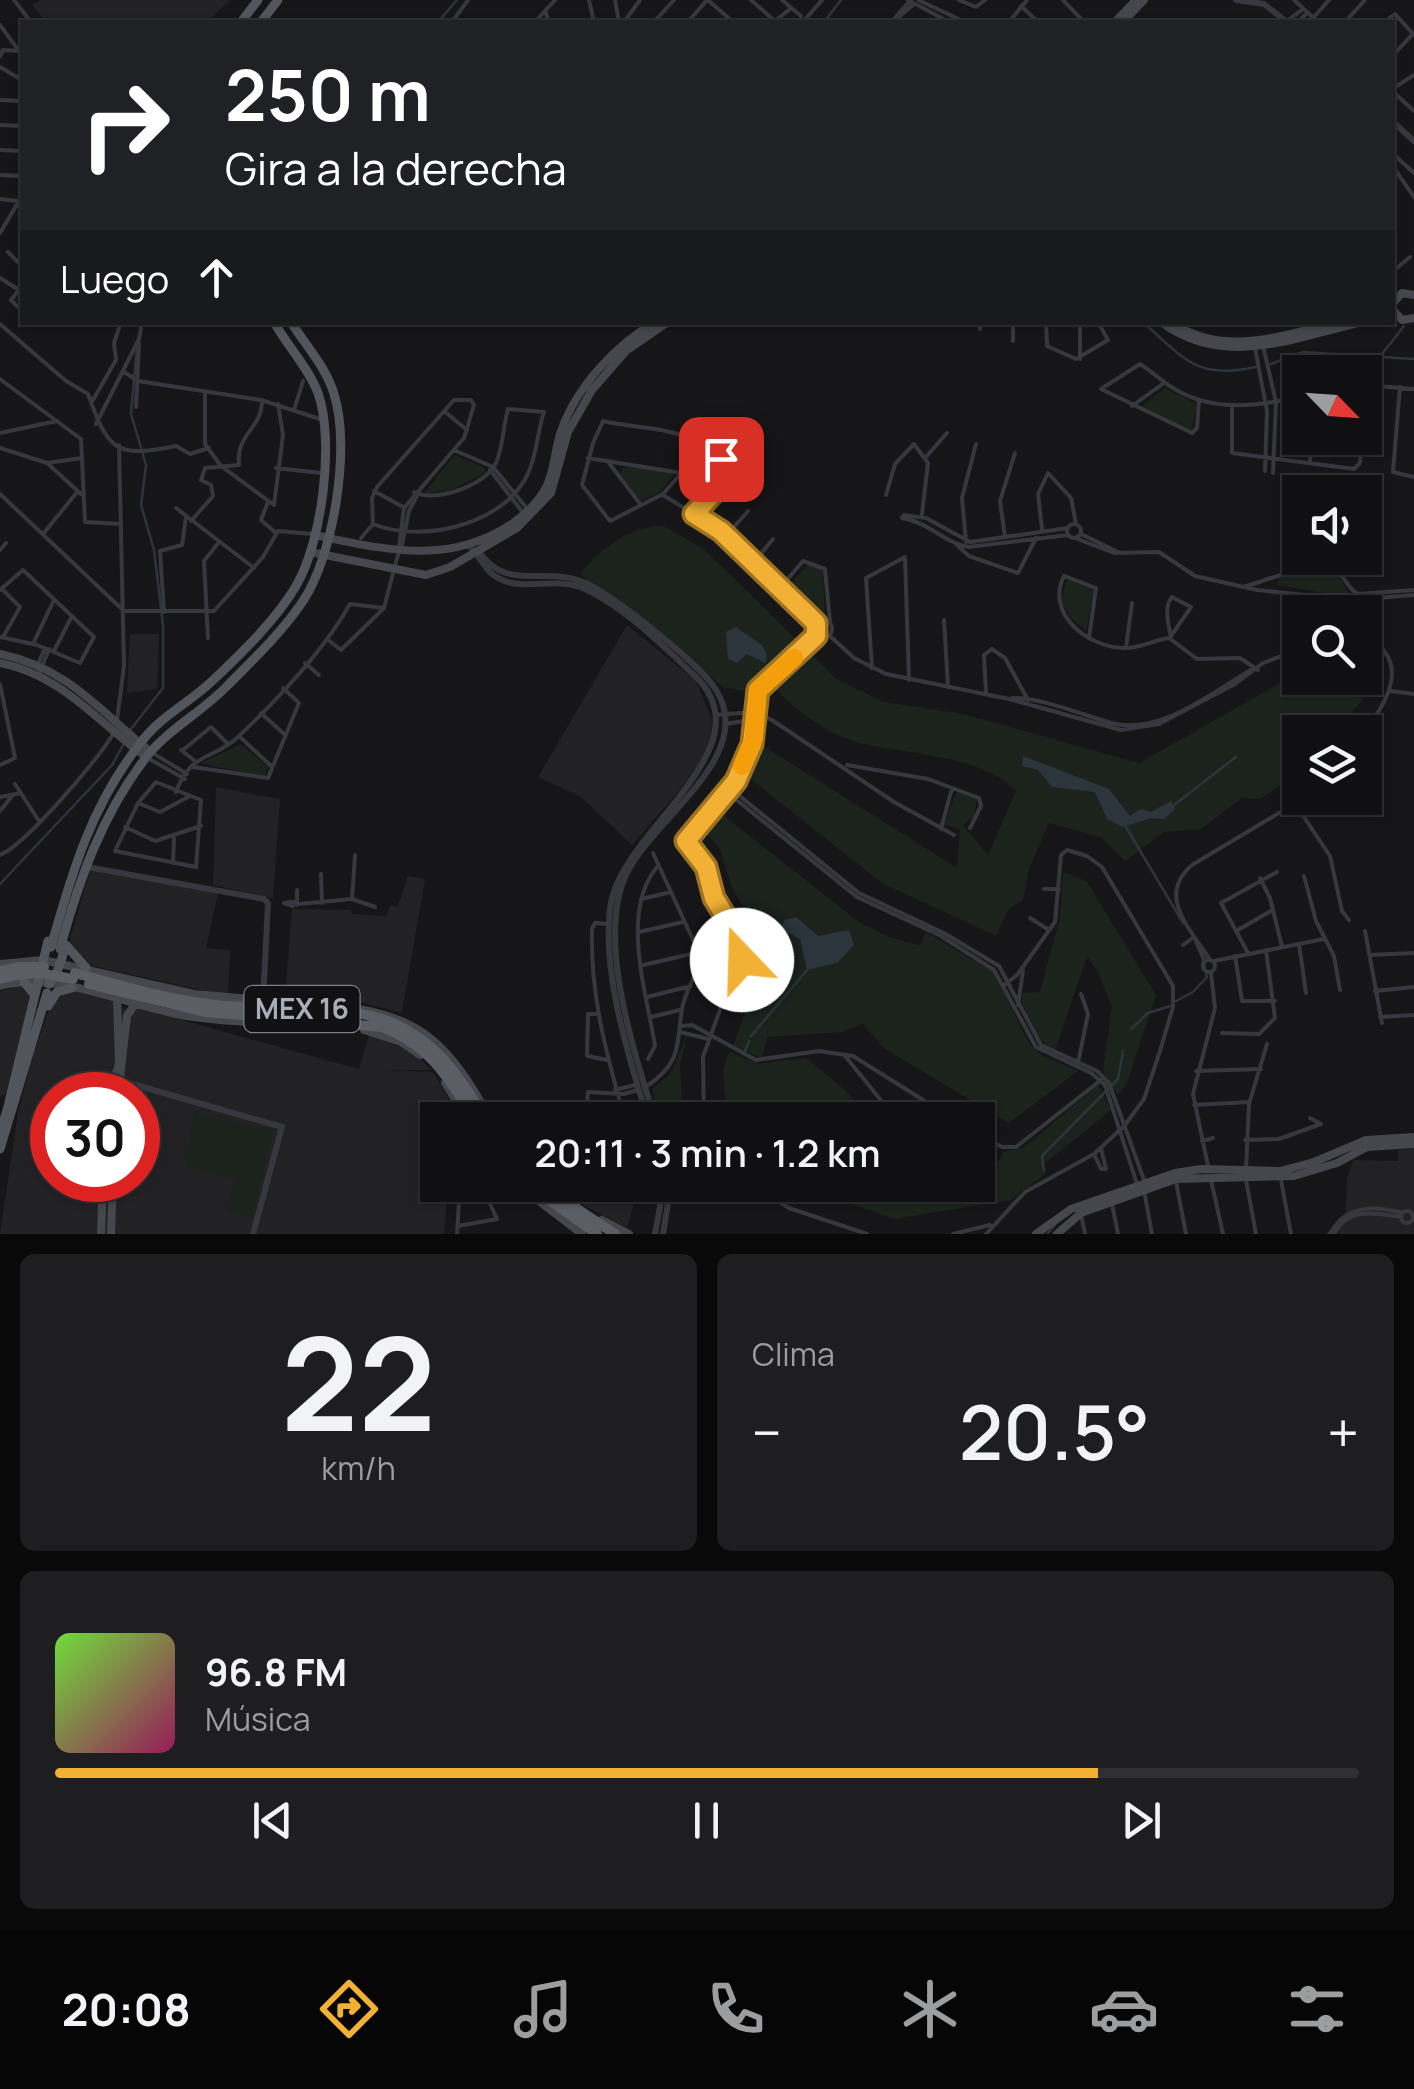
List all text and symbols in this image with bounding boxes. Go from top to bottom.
text: 250 m [225,46,431,142]
icon: right [60,60,190,190]
text: Gira a la derecha [225,137,567,199]
icon: ahead [189,250,244,305]
text: Luego [60,252,169,304]
north arrow [1282,355,1382,455]
map controls [1282,355,1382,815]
pin [679,417,764,502]
icon: arrive [694,432,749,487]
button: sound [1282,475,1382,575]
button: search [1282,595,1382,695]
button: layers [1282,715,1382,815]
position arrow [690,908,794,1012]
road number: MEX 16 [244,986,360,1032]
speed limit sign: 30 [30,1072,160,1202]
text: 20:11 · 3 min · 1.2 km [535,1126,880,1178]
text: 22 [281,1292,436,1470]
text: Clima [752,1332,835,1376]
text: 20.5° [959,1380,1150,1483]
text: − [752,1394,782,1470]
text: + [1327,1394,1359,1470]
text: km/h [321,1446,396,1490]
text: 96.8 FM [205,1645,347,1697]
text: Música [205,1697,311,1741]
icon: previous [245,1793,300,1848]
icon: pause [679,1793,734,1848]
icon: next [1114,1793,1169,1848]
icon: directions [314,1974,384,2044]
icon: music [508,1974,578,2044]
icon: phone [701,1974,771,2044]
icon: climate [895,1974,965,2044]
icon: car [1089,1974,1159,2044]
icon: filters [1282,1974,1352,2044]
text: 20:08 [62,1978,191,2040]

